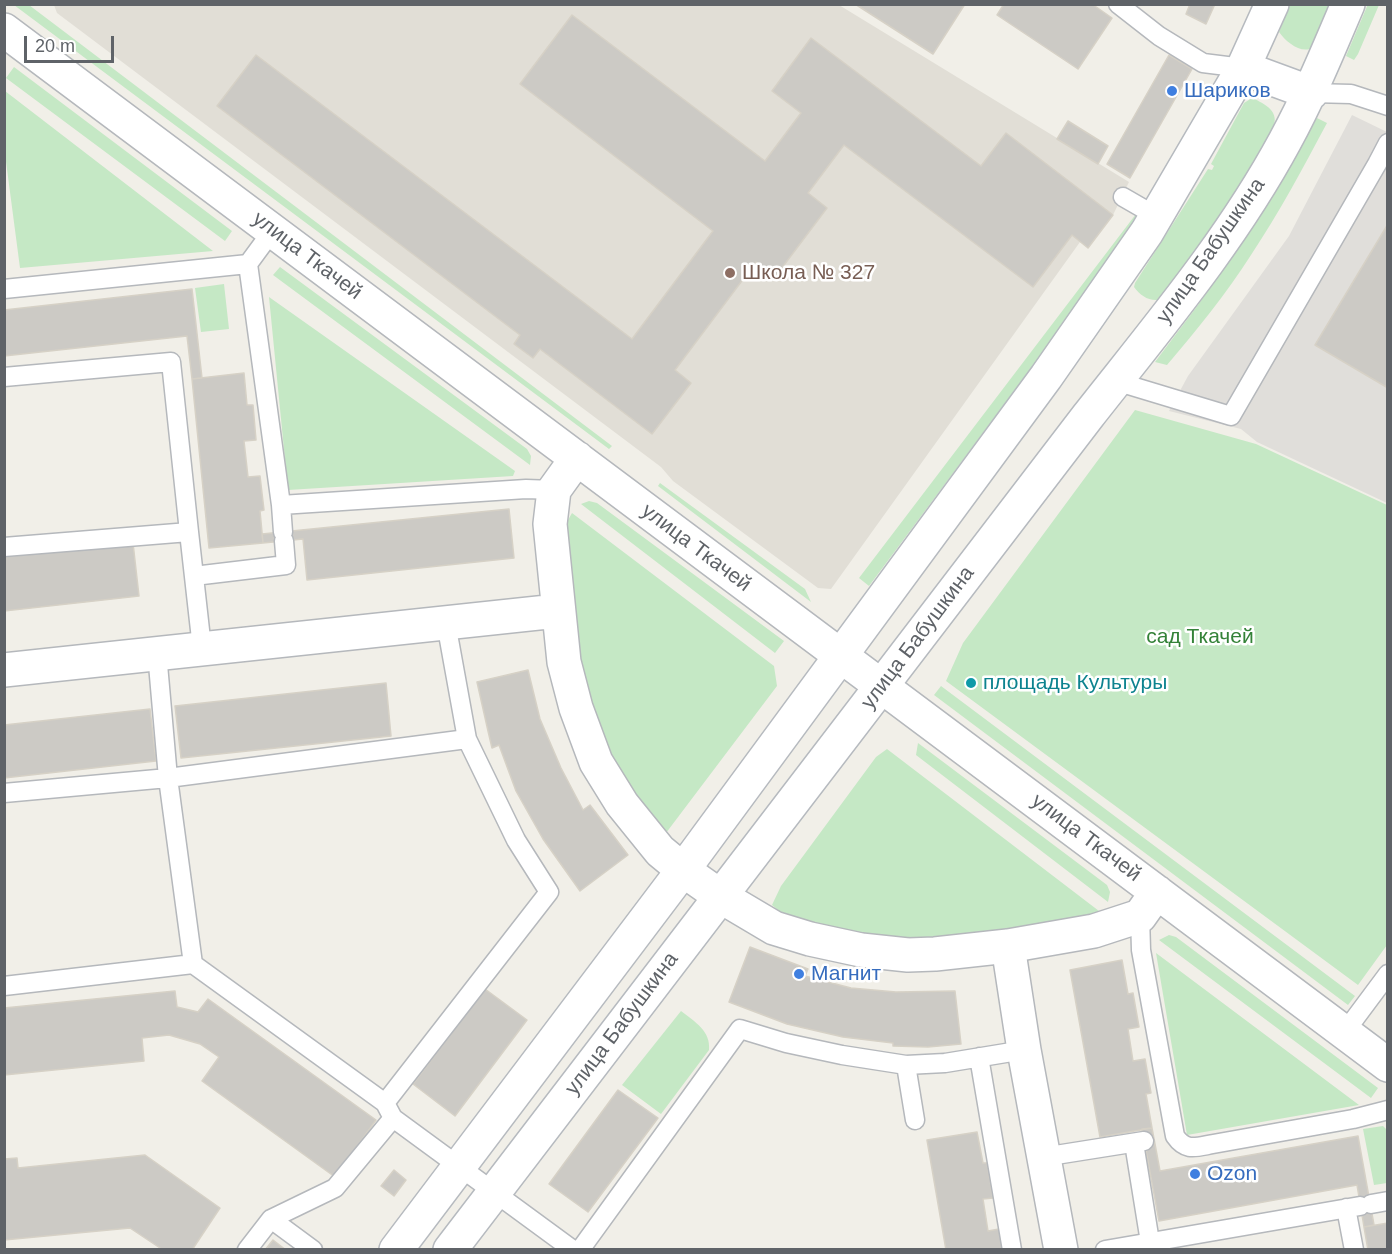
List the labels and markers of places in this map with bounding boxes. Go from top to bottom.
place label: Шариков [1184,78,1271,104]
marker: Шариков [1165,84,1179,98]
place label: Школа № 327 [742,260,875,286]
marker: Школа № 327 [723,266,737,280]
place label: площадь Культуры [983,670,1167,696]
marker: площадь Культуры [964,676,978,690]
place label: Магнит [811,961,881,987]
marker: Магнит [792,967,806,981]
place label: Ozon [1207,1161,1257,1187]
marker: Ozon [1188,1167,1202,1181]

